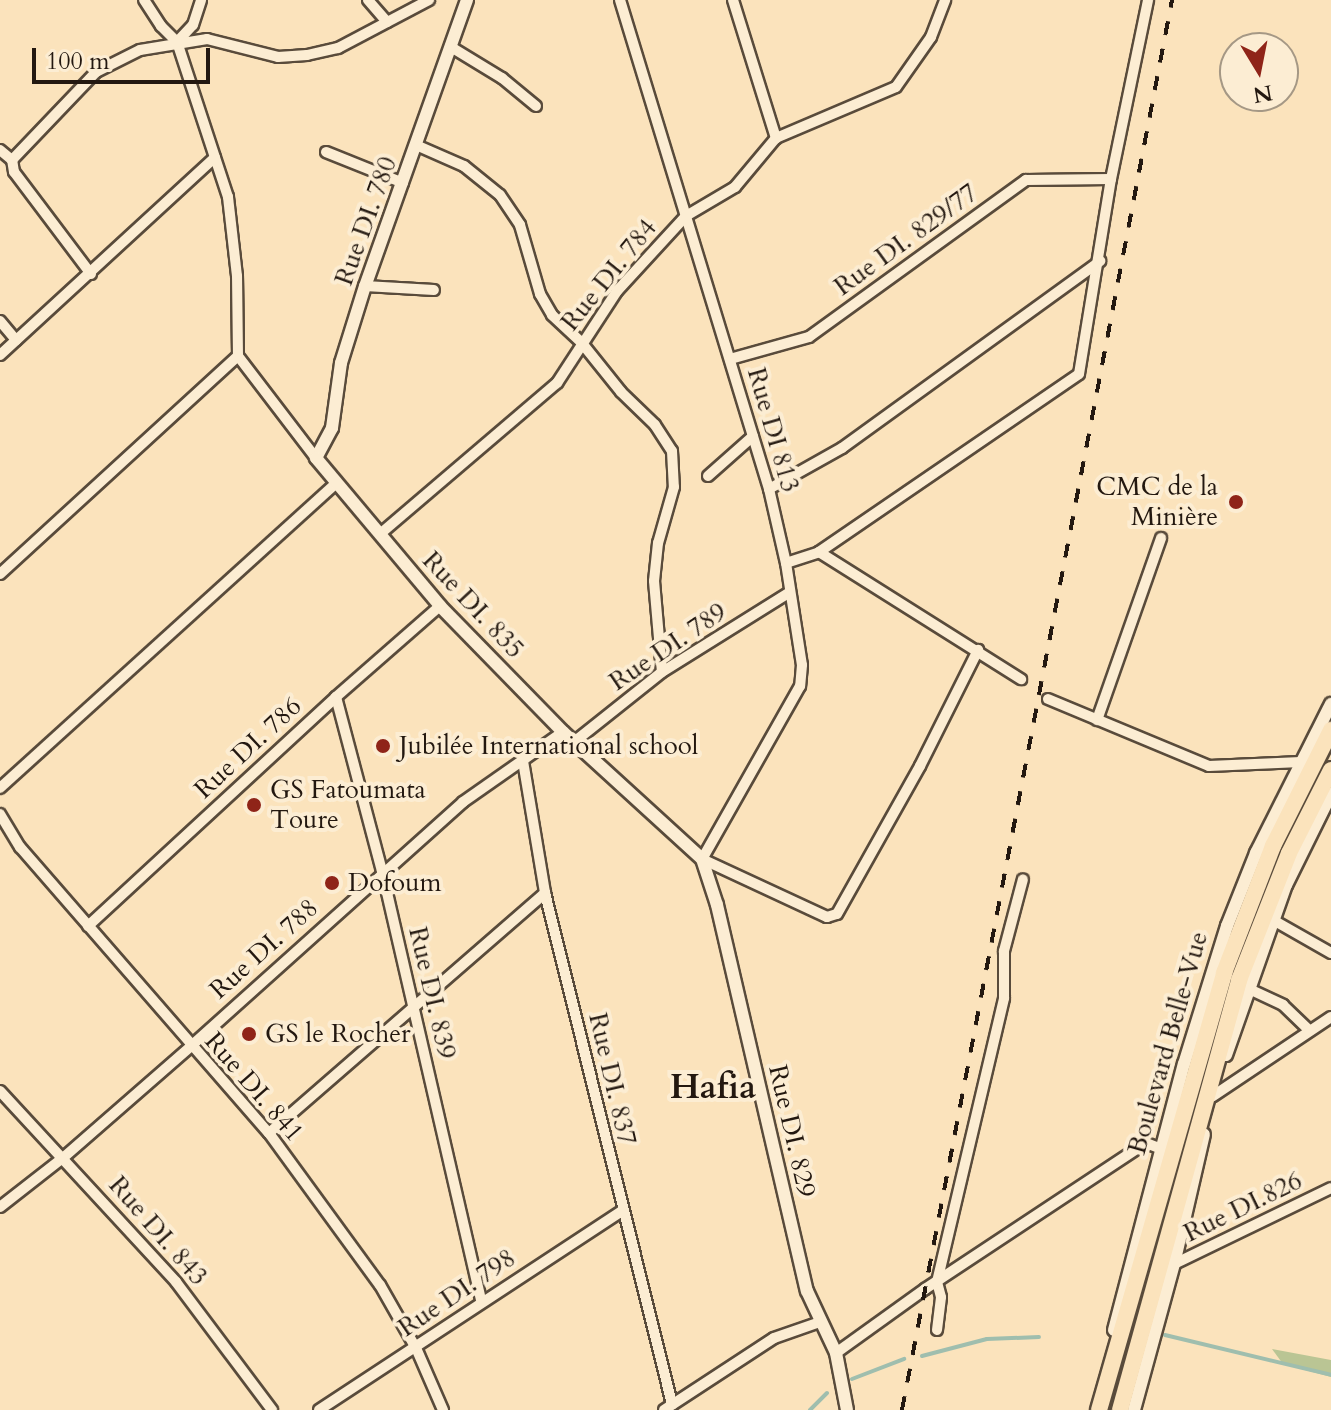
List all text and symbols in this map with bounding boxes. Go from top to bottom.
scale bar [36,32,214,82]
north arrow [1219,32,1299,112]
text: 100 m [46,45,110,78]
text: N [1251,77,1275,110]
street label: Rue DI. 780 [328,152,404,290]
street label: Rue DI. 829/77 [828,178,984,302]
street label: Rue DI. 784 [555,213,663,337]
street label: Rue DI 813 [740,364,806,496]
place label: CMC de la Minière [1096,471,1218,532]
marker: CMC de la Minière [1225,491,1247,513]
street label: Rue DI. 835 [416,545,530,665]
street label: Rue DI. 789 [603,596,733,698]
street label: Rue DI. 786 [188,691,308,805]
place label: Jubilée International school [399,730,698,762]
marker: Jubilée International school [374,737,392,755]
place label: GS Fatoumata Toure [270,774,426,836]
marker: GS Fatoumata Toure [245,796,263,814]
place label: Dofoum [348,867,441,899]
marker: Dofoum [323,874,341,892]
street label: Rue DI. 788 [204,892,324,1006]
street label: Rue DI. 839 [402,924,462,1062]
street label: Boulevard Belle-Vue [1121,928,1215,1158]
street label: Rue DI. 837 [582,1010,642,1148]
place label: GS le Rocher [265,1018,410,1050]
marker: GS le Rocher [240,1025,258,1043]
street label: Rue DI. 841 [198,1026,310,1148]
street label: Rue DI. 829 [762,1062,822,1200]
district label: Hafia [670,1068,756,1108]
street label: Rue DI.826 [1179,1165,1307,1249]
street label: Rue DI. 843 [102,1170,214,1292]
street label: Rue DI. 798 [392,1242,522,1344]

